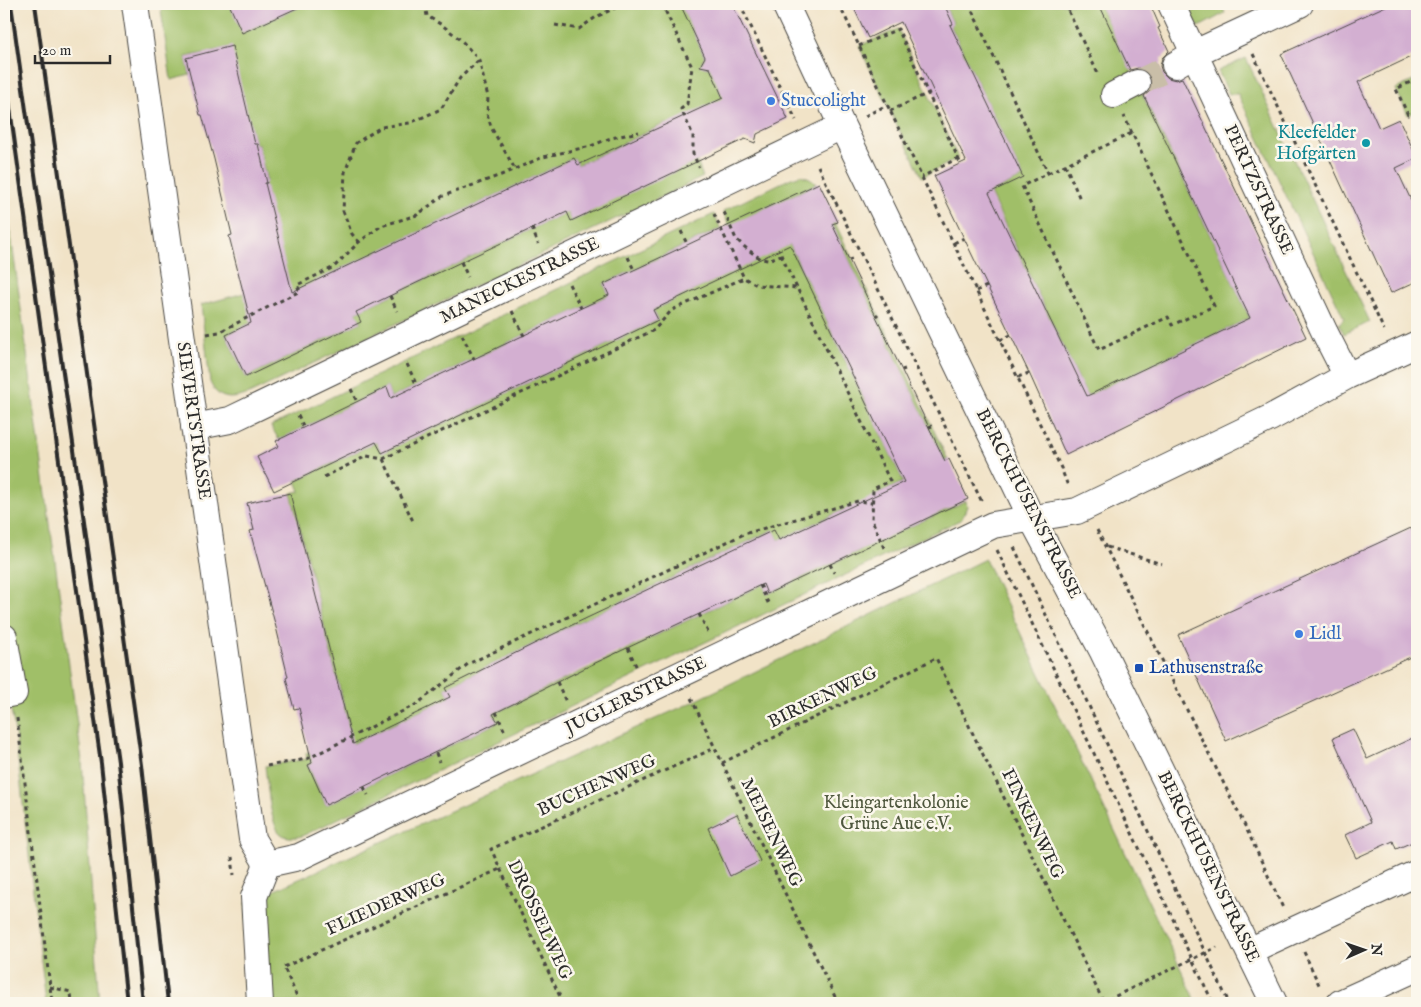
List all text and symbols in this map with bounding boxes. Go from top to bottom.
scale bar [35,32,110,64]
text: 20 m [42,41,72,60]
place label: Stuccolight [781,90,866,113]
marker: Stuccolight [765,95,777,107]
street label: PERTZSTRASSE [1218,121,1298,259]
place label: Kleefelder Hofgärten [1276,122,1356,166]
marker: Kleefelder Hofgärten [1360,137,1372,149]
street label: MANECKESTRASSE [437,232,603,330]
street label: SIEVERTSTRASSE [171,341,215,501]
street label: BERCKHUSENSTRASSE [970,405,1086,603]
place label: Lidl [1309,623,1341,646]
marker: Lidl [1293,628,1305,640]
street label: JUGLERSTRASSE [560,652,711,741]
place label: Lathusenstraße [1149,657,1263,680]
street label: BIRKENWEG [765,661,882,734]
marker: Lathusenstraße [1133,662,1145,674]
street label: BUCHENWEG [534,749,660,822]
street label: FINKENWEG [995,765,1069,883]
street label: BERCKHUSENSTRASSE [1152,767,1264,967]
street label: MEISENWEG [735,775,808,892]
park label: Kleingartenkolonie Grüne Aue e.V. [824,792,968,836]
street label: DROSSELWEG [501,856,577,984]
street label: FLIEDERWEG [323,868,450,942]
north arrow [1338,924,1388,974]
text: N [1367,942,1385,956]

